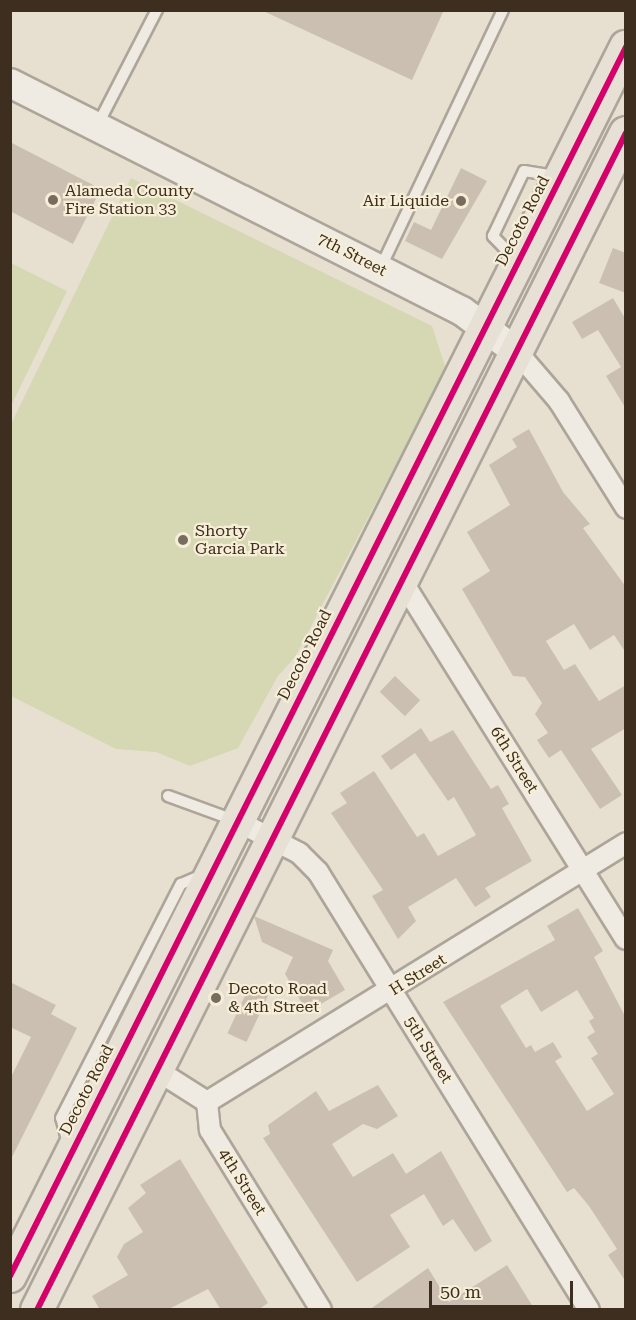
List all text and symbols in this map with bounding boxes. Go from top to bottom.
street label: Decoto Road [492,173,554,269]
place label: Alameda County Fire Station 33 [65,181,194,219]
place label: Air Liquide [363,191,449,211]
marker: Alameda County Fire Station 33 [46,193,60,207]
marker: Air Liquide [454,194,468,208]
street label: 7th Street [314,229,390,281]
place label: Shorty Garcia Park [195,521,285,559]
marker: Shorty Garcia Park [176,533,190,547]
street label: Decoto Road [274,607,336,703]
street label: 6th Street [486,723,542,797]
street label: H Street [386,950,450,1000]
place label: Decoto Road & 4th Street [228,979,327,1017]
marker: Decoto Road & 4th Street [209,991,223,1005]
street label: 5th Street [400,1013,456,1087]
street label: Decoto Road [56,1042,118,1138]
street label: 4th Street [214,1145,270,1219]
scale bar [432,1269,576,1307]
text: 50 m [440,1281,481,1302]

